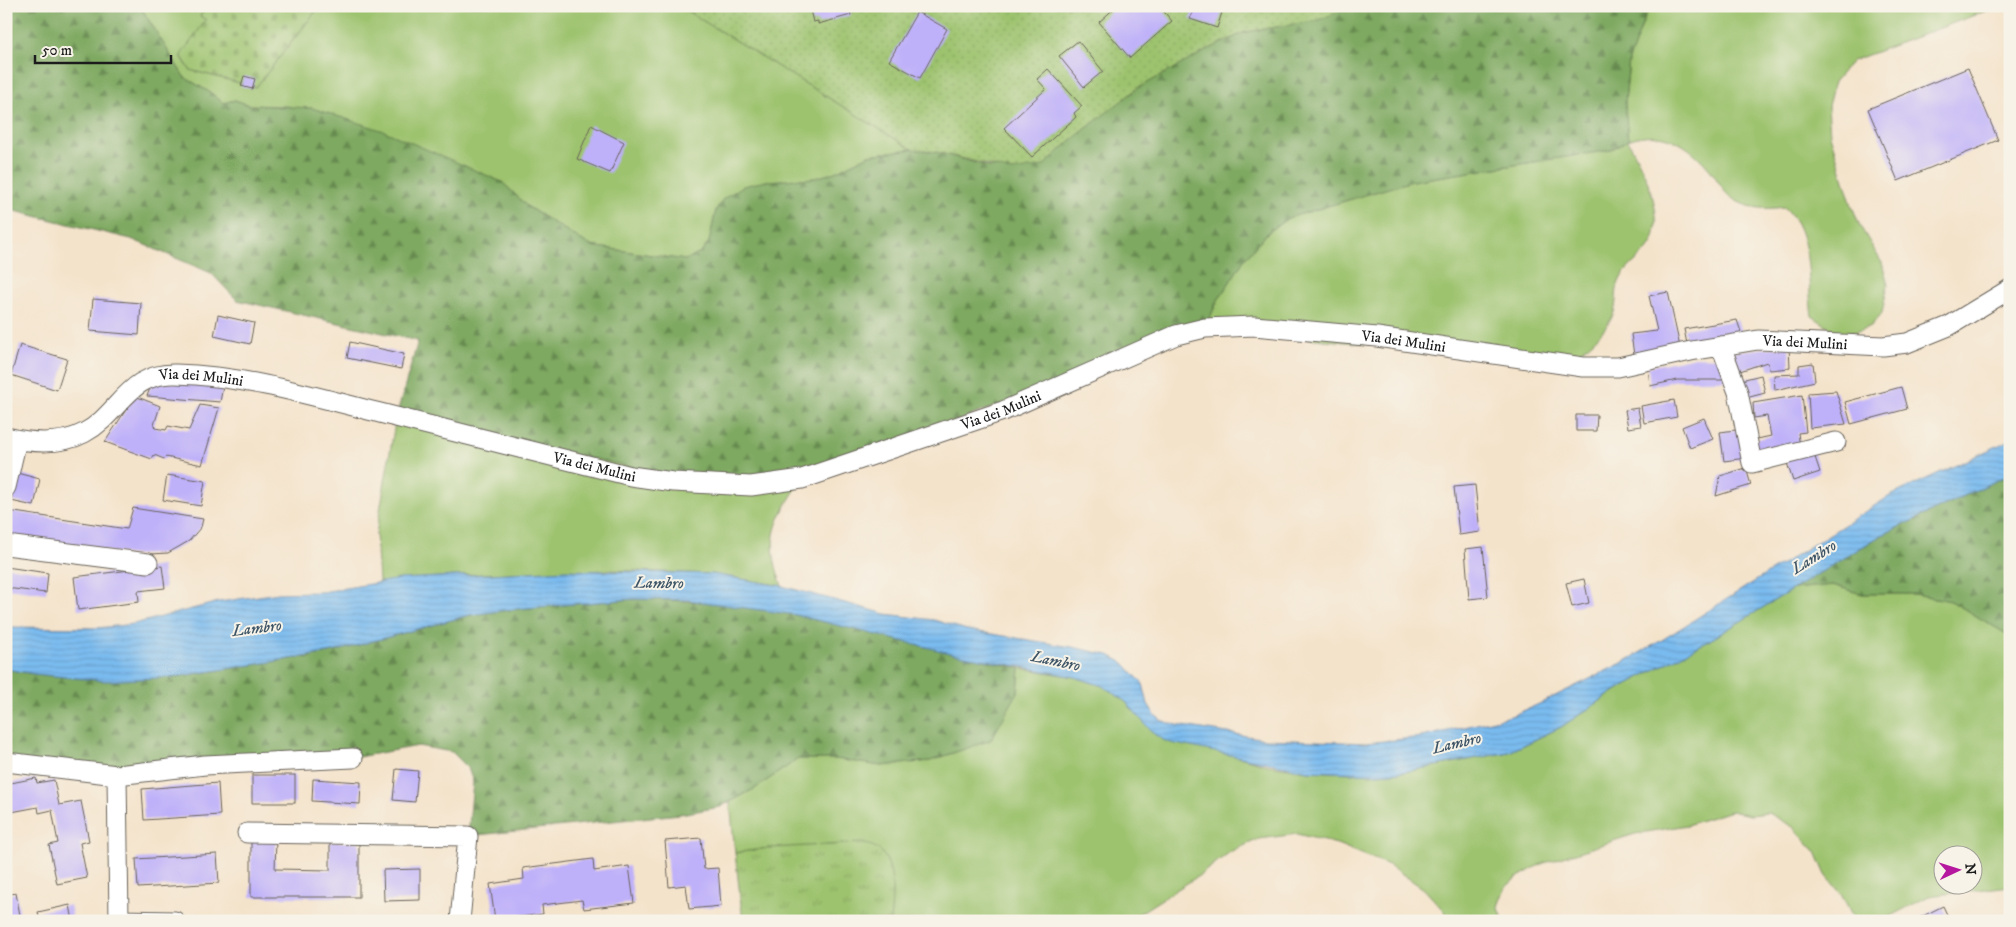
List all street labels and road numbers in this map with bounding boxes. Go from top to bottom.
street label: Via dei Mulini [1360,326,1447,356]
street label: Via dei Mulini [1761,331,1848,354]
street label: Via dei Mulini [157,364,245,390]
street label: Via dei Mulini [957,386,1044,434]
street label: Via dei Mulini [550,447,637,486]

